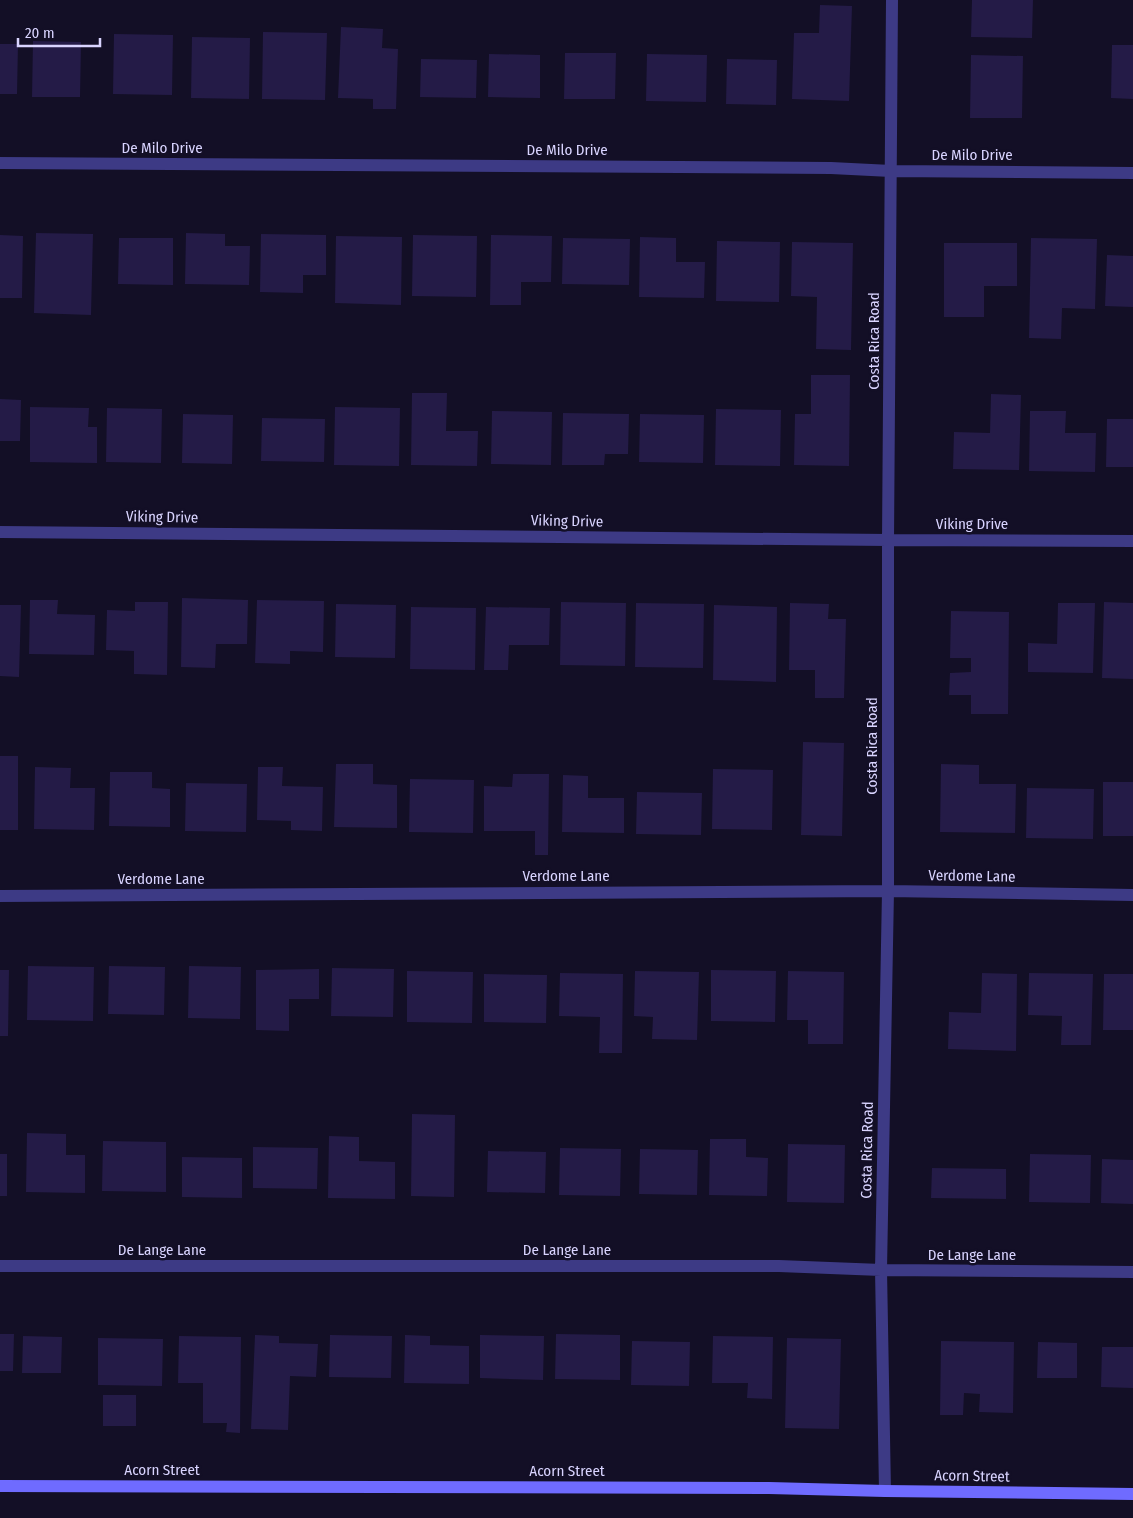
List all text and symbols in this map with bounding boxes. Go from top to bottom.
scale bar [18,15,100,47]
text: 20 m [25,24,55,42]
street label: De Milo Drive [121,139,203,157]
street label: De Milo Drive [526,141,608,159]
street label: De Milo Drive [931,146,1013,164]
street label: Costa Rica Road [865,292,883,390]
street label: Viking Drive [126,507,198,527]
street label: Viking Drive [531,511,603,531]
street label: Viking Drive [936,515,1008,533]
street label: Costa Rica Road [863,697,881,795]
street label: Verdome Lane [928,866,1016,886]
street label: Verdome Lane [522,867,610,885]
street label: Verdome Lane [117,870,205,888]
street label: Costa Rica Road [857,1101,877,1199]
street label: De Lange Lane [118,1241,206,1259]
street label: De Lange Lane [523,1241,611,1259]
street label: De Lange Lane [928,1246,1016,1264]
street label: Acorn Street [124,1461,200,1479]
street label: Acorn Street [529,1462,605,1480]
street label: Acorn Street [934,1466,1010,1486]

